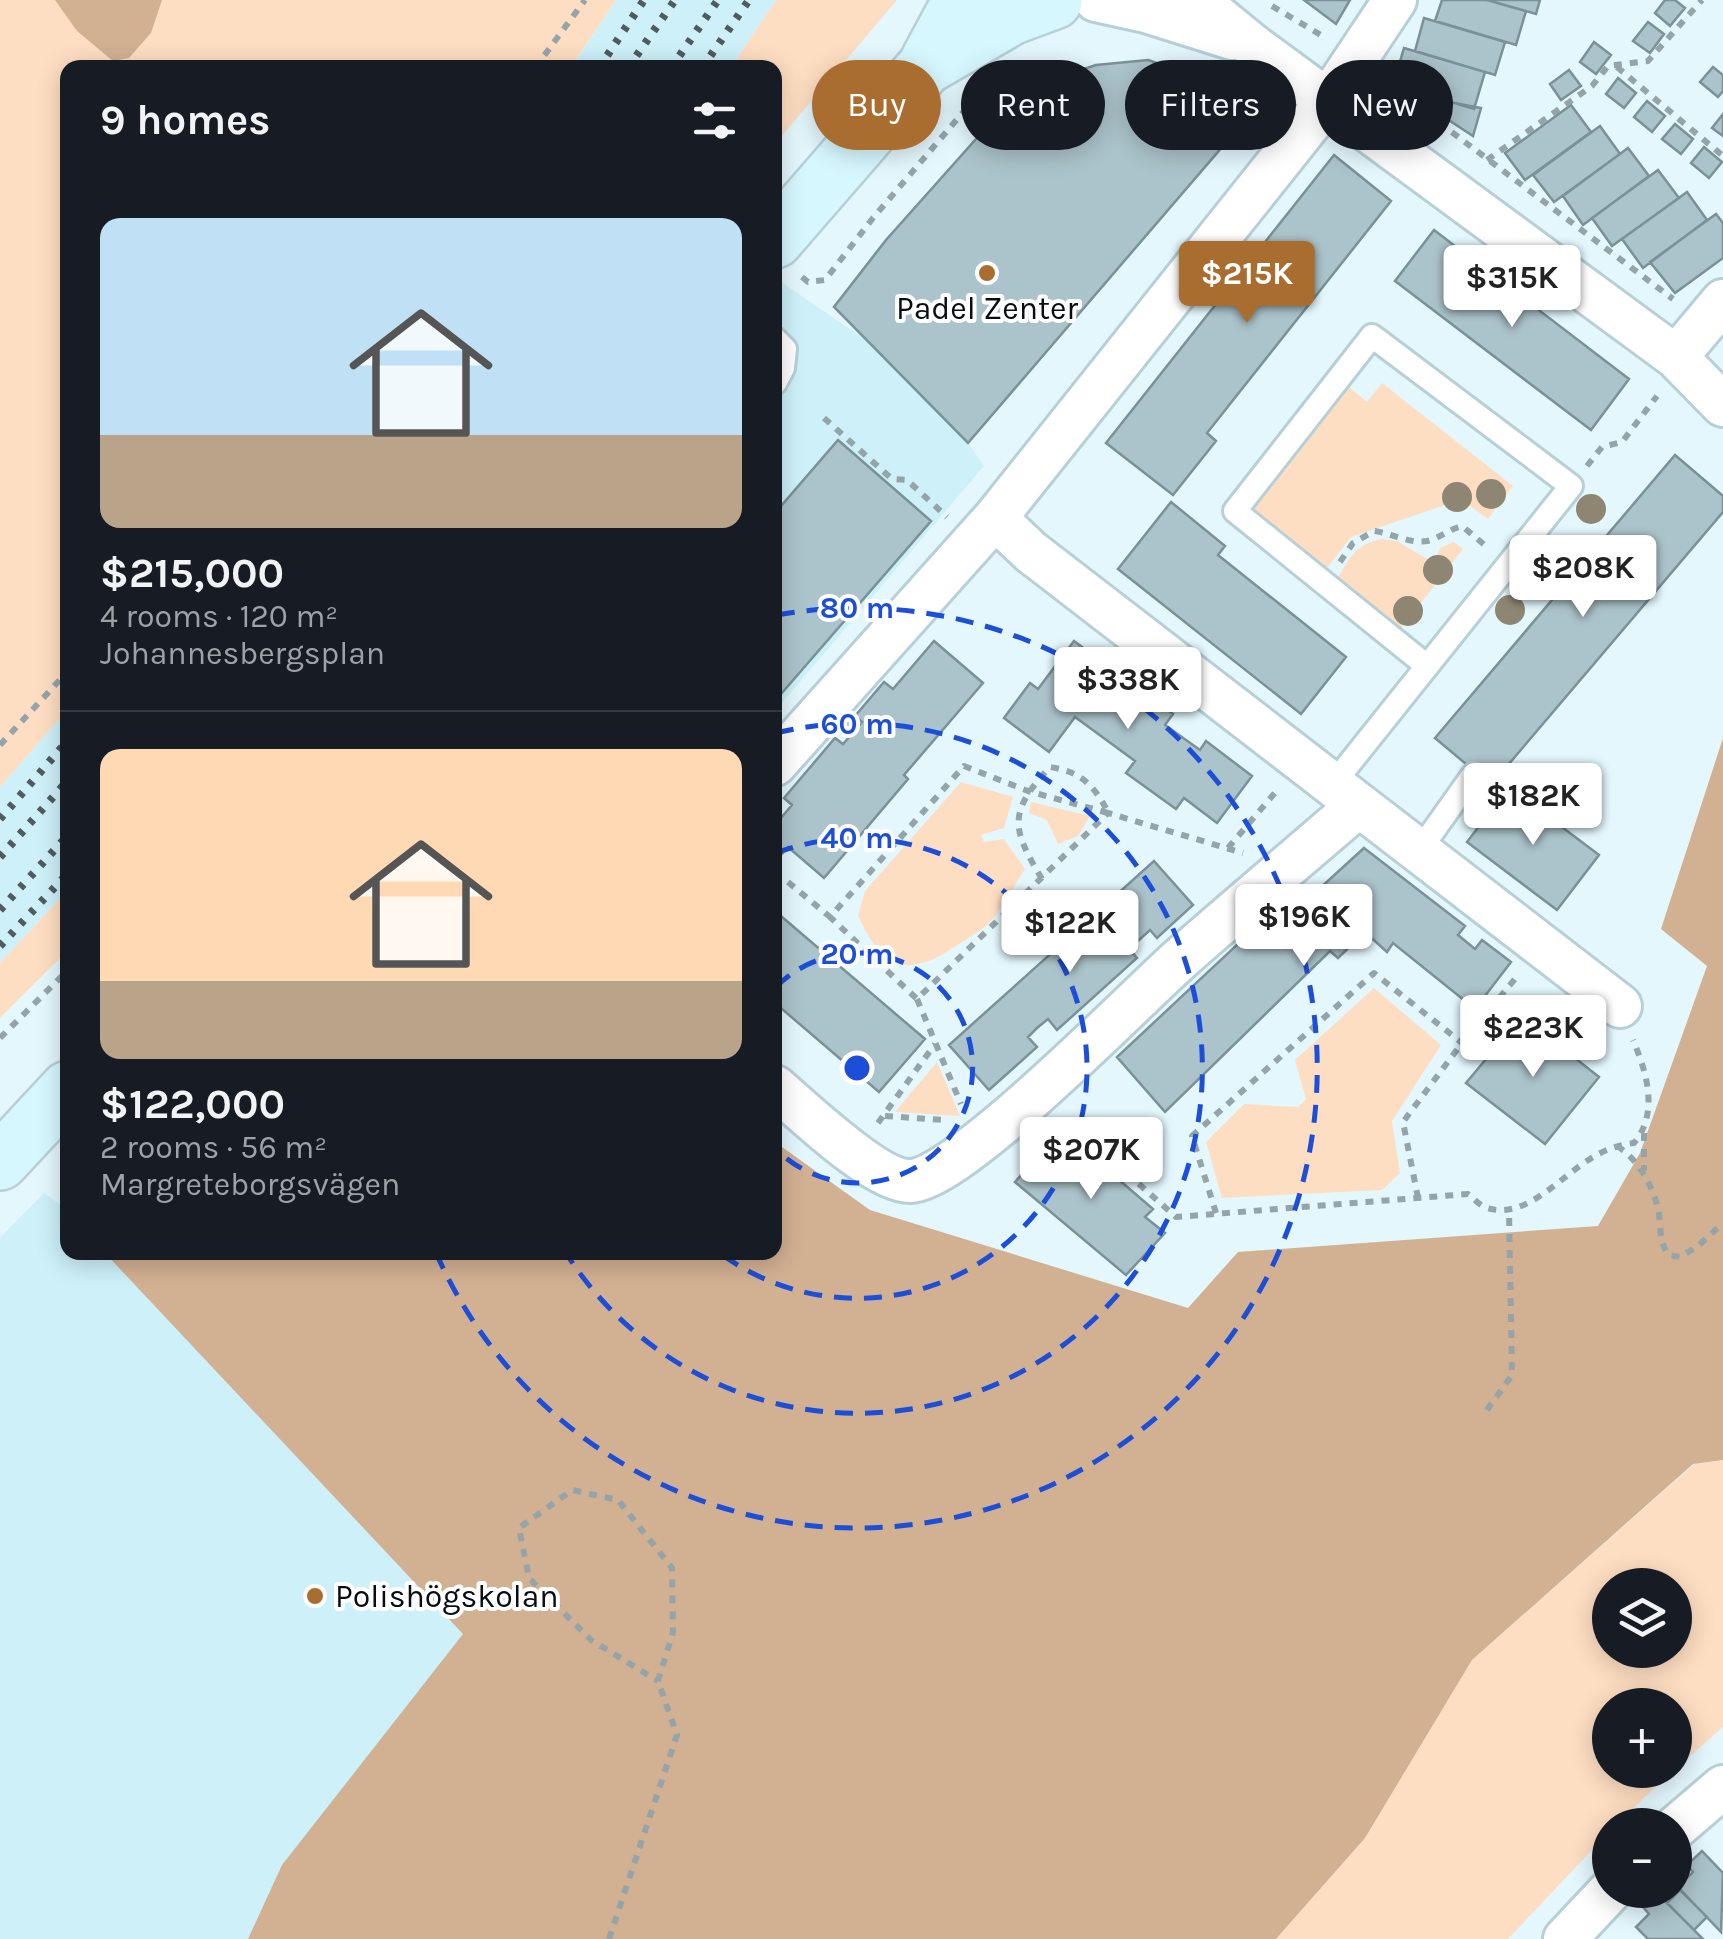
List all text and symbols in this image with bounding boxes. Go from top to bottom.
chip: Buy [812,60,941,150]
chip: Rent [961,60,1105,150]
chip: Filters [1125,60,1296,150]
chip: New [1316,60,1453,150]
icon: filters [687,93,742,148]
text: 9 homes [100,95,270,145]
pin: $215K [1177,241,1317,326]
pin: $315K [1442,245,1582,330]
text: $215K [1201,255,1293,292]
text: $315K [1466,259,1558,296]
marker: Padel Zenter [976,262,998,284]
icon: home [331,283,511,463]
place label: Padel Zenter [896,290,1078,327]
pin: $208K [1513,535,1653,620]
text: $215,000 [100,548,284,598]
text: $208K [1531,549,1635,586]
text: 80 m [820,590,894,626]
text: 4 rooms · 120 m² [100,598,338,635]
text: Johannesbergsplan [100,635,385,672]
pin: $338K [1058,647,1198,732]
text: $338K [1076,661,1180,698]
text: 60 m [820,706,894,742]
pin: $182K [1463,763,1603,848]
text: $182K [1486,777,1580,814]
icon: home [331,814,511,994]
text: 40 m [821,820,893,856]
pin: $196K [1234,884,1374,969]
pin: $122K [1000,890,1140,975]
text: $196K [1257,898,1351,935]
text: $122K [1023,904,1117,941]
text: 20 m [820,936,894,972]
pin: $223K [1463,995,1603,1080]
text: $223K [1482,1009,1584,1046]
centre of rings [839,1050,875,1086]
text: $122,000 [100,1079,285,1129]
pin: $207K [1021,1117,1161,1202]
text: 2 rooms · 56 m² [100,1129,327,1166]
text: $207K [1042,1131,1140,1168]
text: Margreteborgsvägen [100,1166,400,1203]
map controls [1592,1568,1692,1908]
button: layers [1592,1568,1692,1668]
place label: Polishögskolan [335,1578,559,1615]
marker: Polishögskolan [304,1585,326,1607]
button: + [1592,1688,1692,1788]
button: − [1592,1808,1692,1908]

